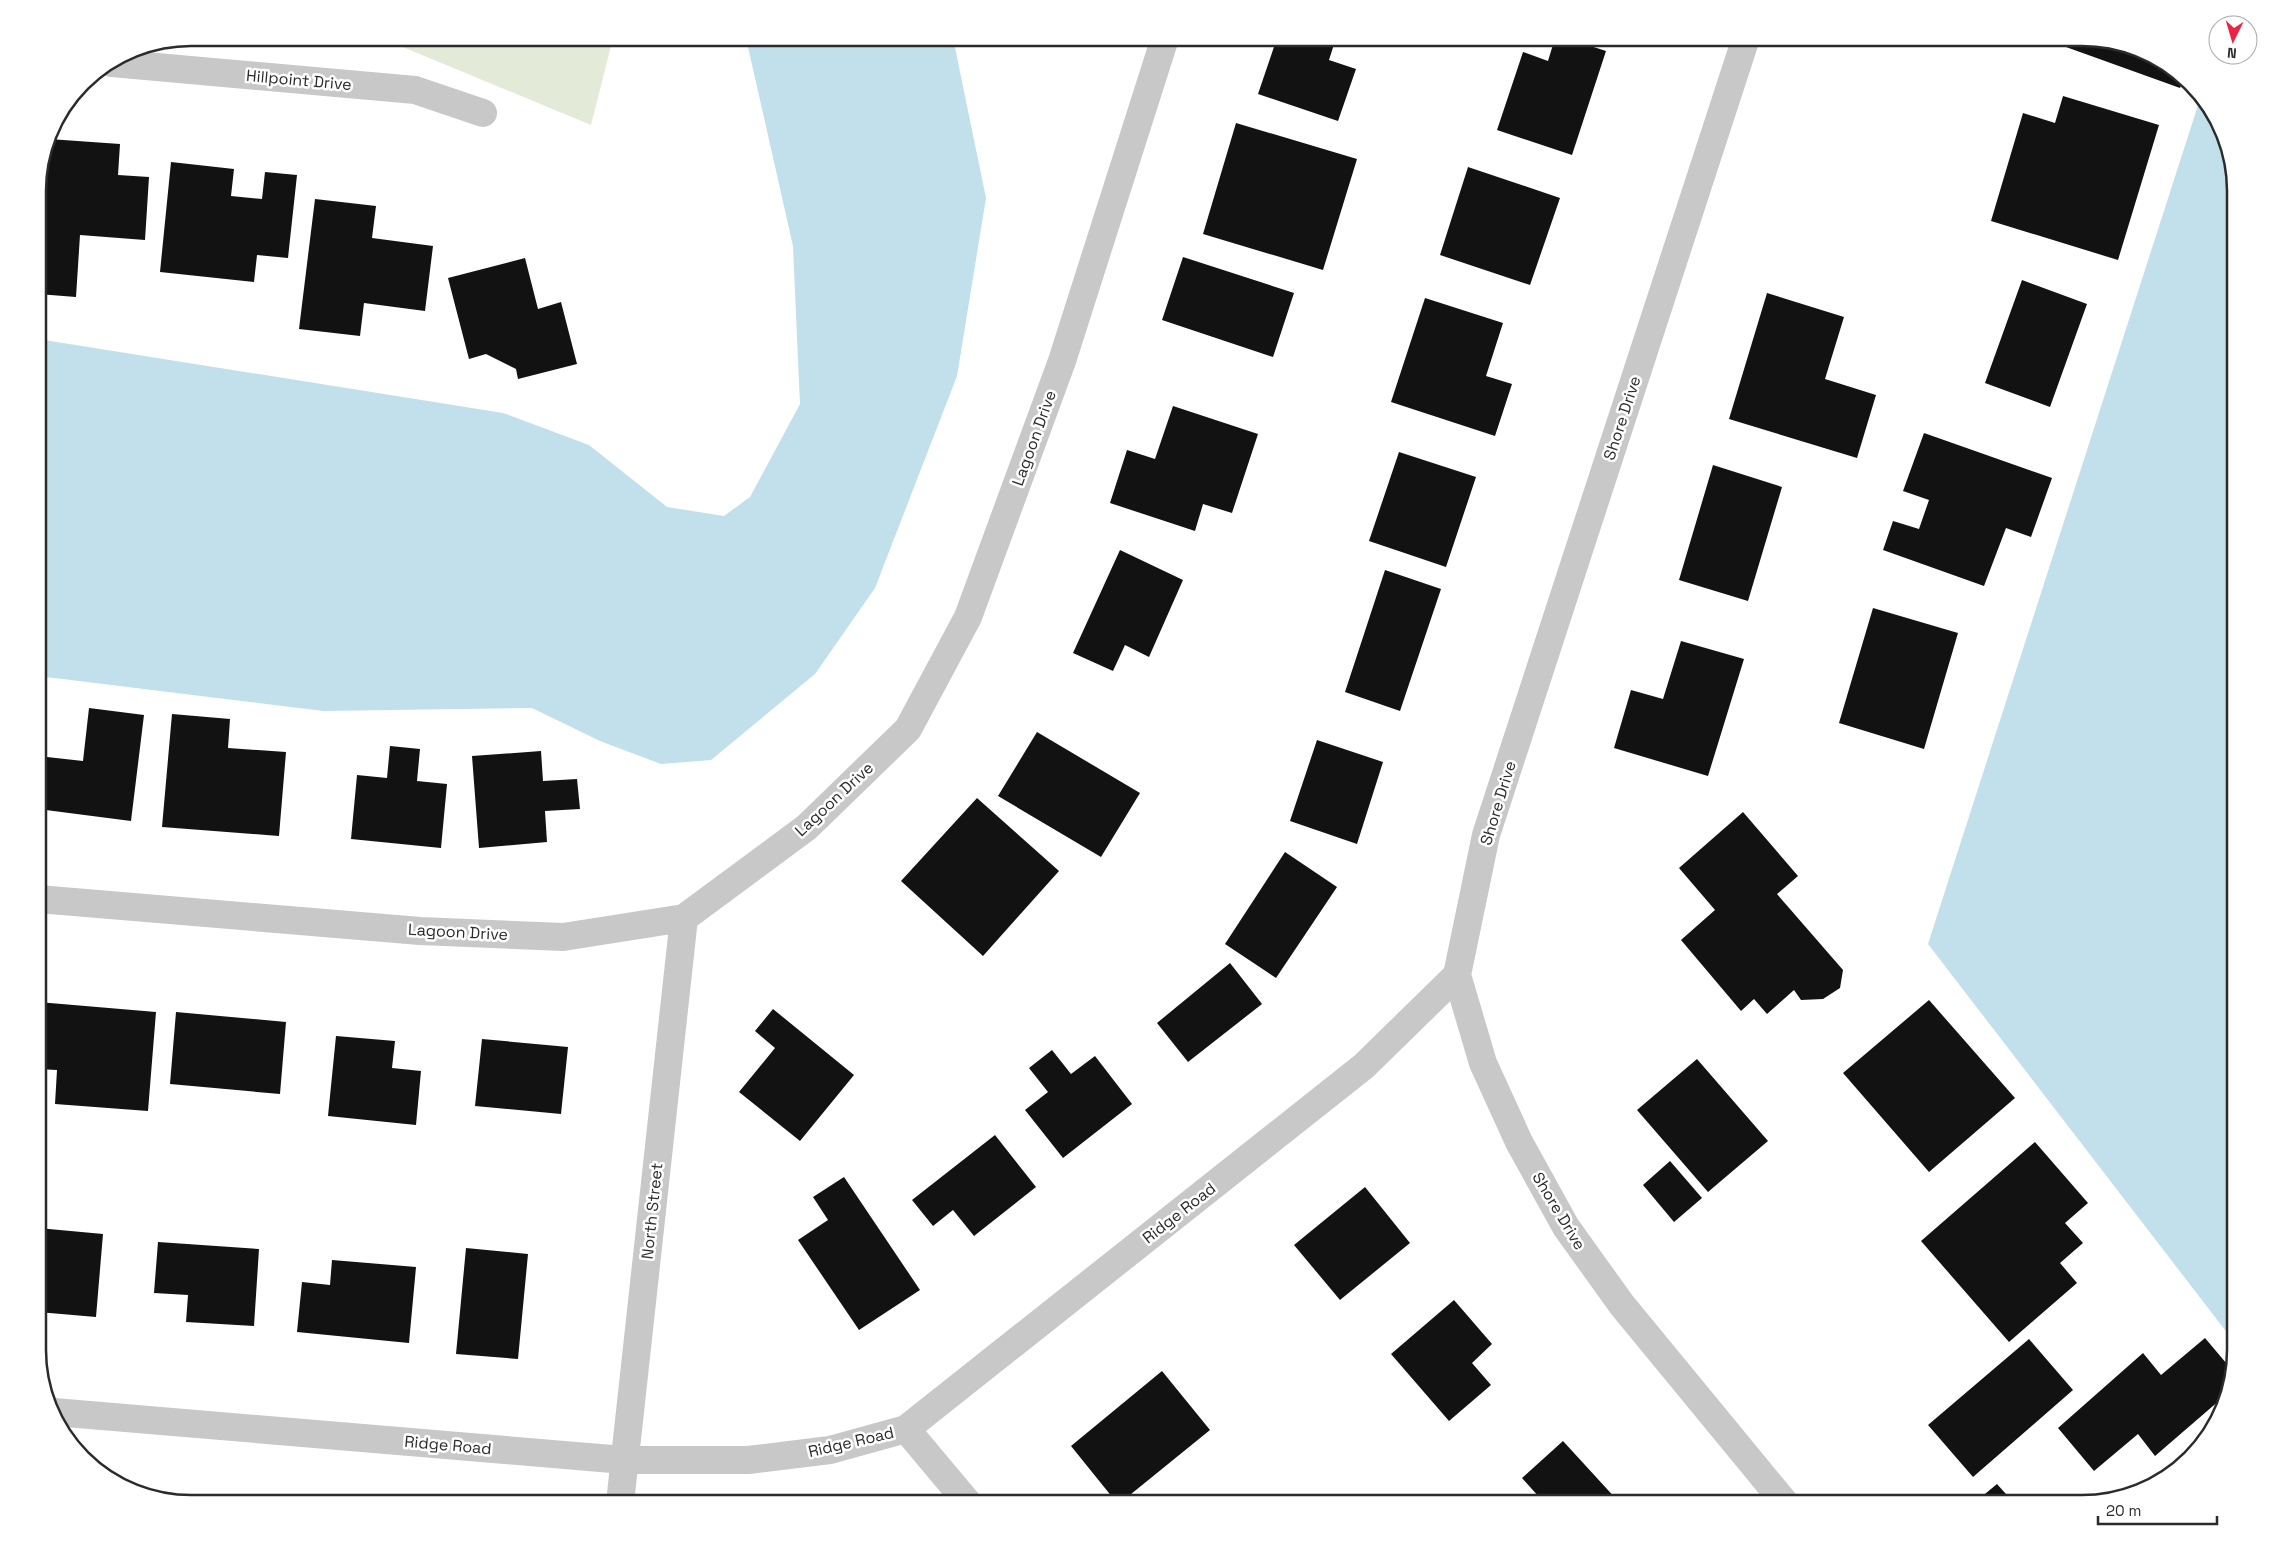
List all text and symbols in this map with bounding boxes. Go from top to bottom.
north arrow [2208,15,2258,65]
text: N [2226,44,2237,62]
street label: Hillpoint Drive [245,65,353,95]
street label: Shore Drive [1599,373,1645,463]
street label: Lagoon Drive [1007,387,1061,489]
street label: Lagoon Drive [790,757,878,841]
street label: Shore Drive [1475,758,1521,848]
street label: Lagoon Drive [408,919,508,945]
street label: North Street [637,1162,667,1260]
street label: Shore Drive [1528,1168,1590,1254]
street label: Ridge Road [1138,1178,1220,1248]
street label: Ridge Road [806,1422,896,1462]
street label: Ridge Road [404,1431,492,1459]
scale bar [2098,1494,2217,1526]
text: 20 m [2106,1501,2141,1520]

